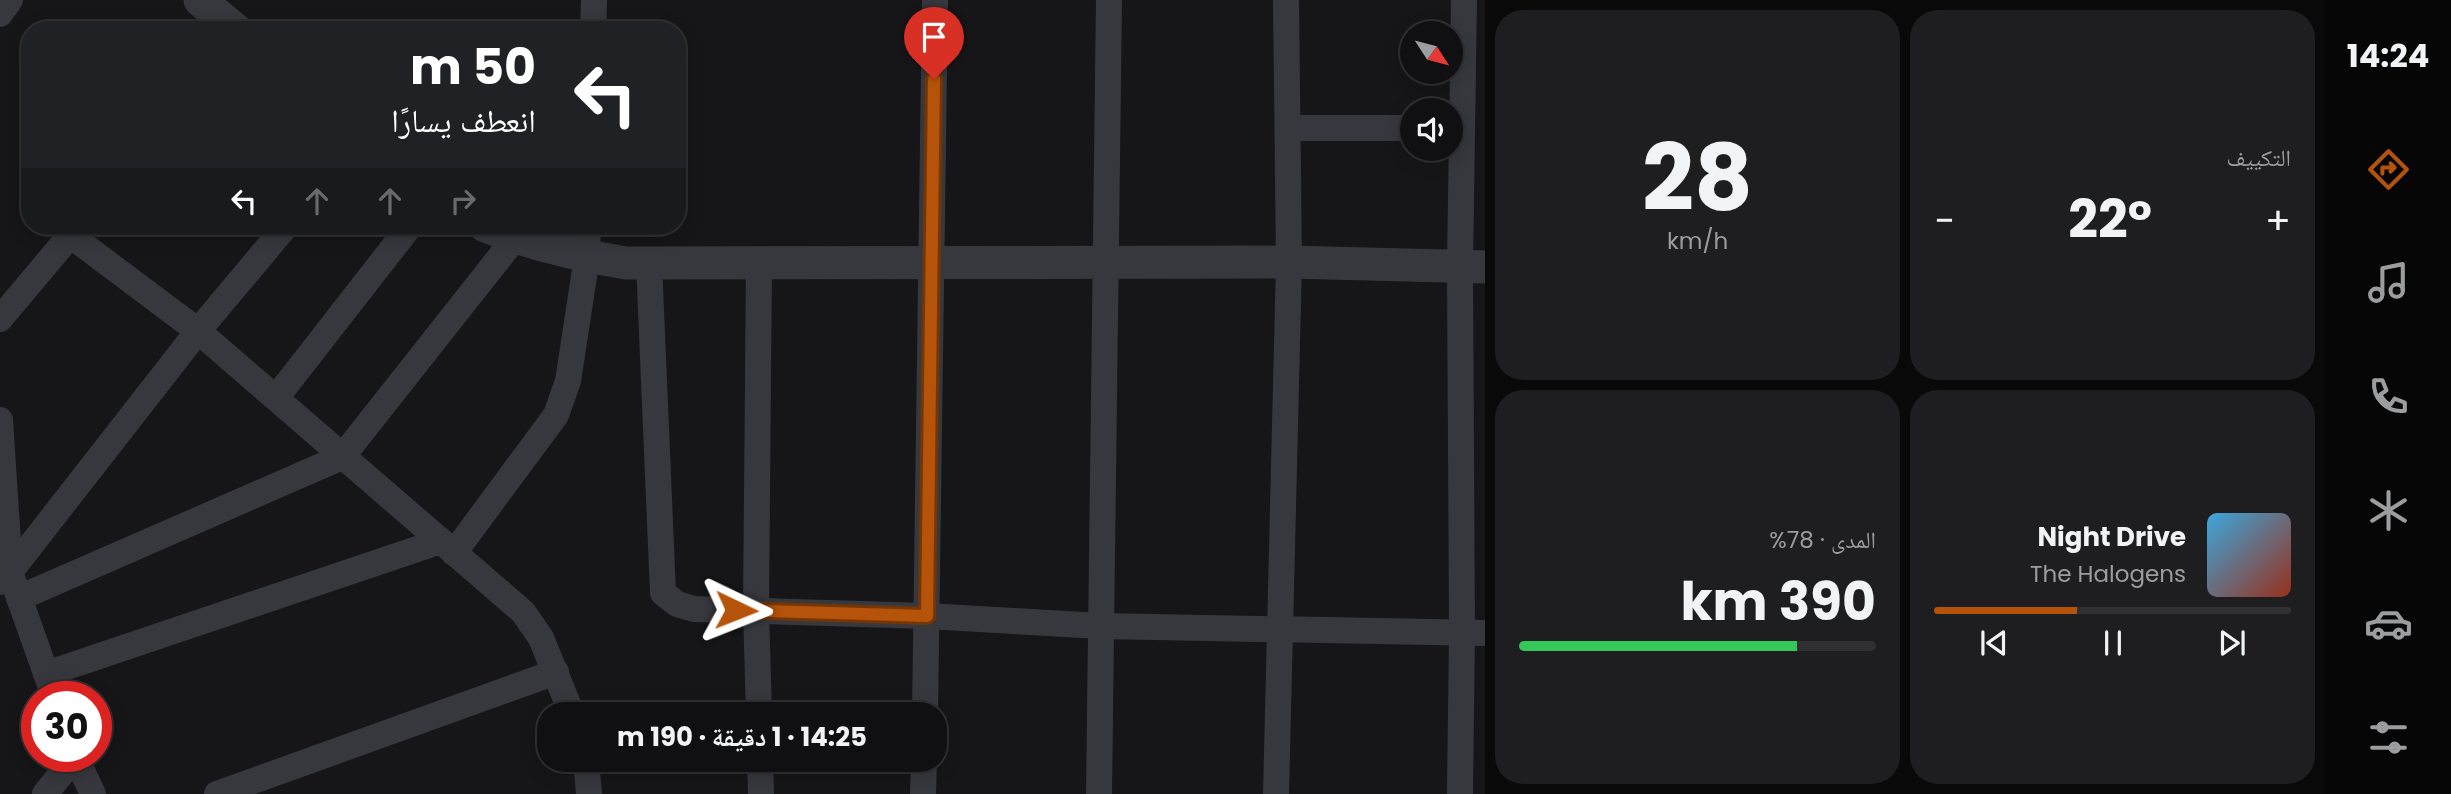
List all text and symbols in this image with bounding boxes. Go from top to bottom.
pin [904,7,964,79]
icon: arrive [915,18,953,56]
north arrow [1400,21,1463,84]
map controls [1400,21,1463,161]
text: 50 m [410,33,536,101]
text: 14:24 [2347,33,2429,78]
icon: left [560,49,651,140]
text: انعطف يسارًا [391,98,536,143]
button: sound [1400,98,1463,161]
text: 28 [1642,114,1753,242]
text: التكييف [2226,142,2291,174]
icon: directions [2364,145,2413,194]
icon: left [225,182,263,220]
icon: ahead [298,182,336,220]
icon: ahead [371,182,409,220]
icon: right [444,182,482,220]
text: 22° [2068,183,2152,256]
text: − [1934,194,1955,247]
text: + [2265,194,2291,247]
text: km/h [1667,225,1728,257]
icon: music [2364,258,2413,307]
icon: phone [2364,372,2413,421]
icon: climate [2364,486,2413,535]
text: Night Drive [2038,519,2186,555]
text: المدى · 78% [1769,524,1876,556]
text: The Halogens [2030,558,2186,590]
text: 390 km [1680,565,1876,638]
position arrow [699,573,773,647]
icon: car [2364,599,2413,648]
icon: previous [1975,624,2013,662]
icon: pause [2094,624,2132,662]
icon: next [2213,624,2251,662]
speed limit sign: 30 [21,681,112,772]
icon: filters [2364,713,2413,762]
text: 14:25 · 1 دقيقة · 190 m [617,719,867,755]

